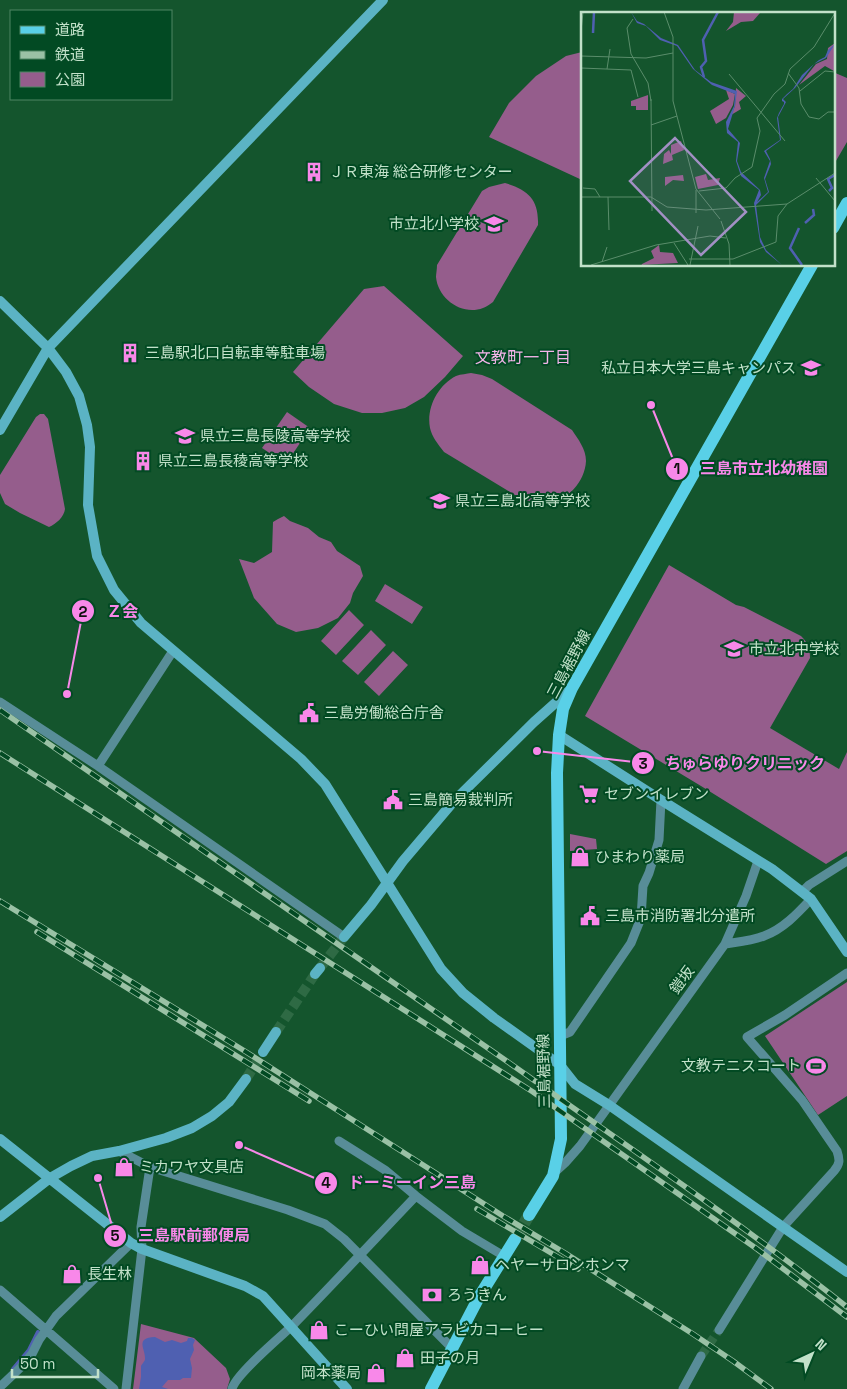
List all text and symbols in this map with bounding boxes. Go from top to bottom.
legend [10,10,172,100]
inset map [581,12,834,266]
text: 道路 [55,20,85,39]
text: 鉄道 [55,45,85,64]
text: 公園 [55,70,85,89]
building icon: ＪＲ東海 総合研修センター [303,161,325,183]
place label: ＪＲ東海 総合研修センター [329,162,513,181]
school or university icon: 市立北小学校 [483,213,505,235]
place label: 市立北小学校 [389,214,479,233]
building icon: 三島駅北口自転車等駐車場 [119,342,141,364]
place label: 三島駅北口自転車等駐車場 [145,343,325,362]
district label: 文教町一丁目 [475,347,571,368]
school or university icon: 私立日本大学三島キャンパス [800,357,822,379]
place label: 私立日本大学三島キャンパス [601,358,796,377]
school or university icon: 県立三島長陵高等学校 [174,425,196,447]
place label: 県立三島長陵高等学校 [200,426,350,445]
building icon: 県立三島長稜高等学校 [132,450,154,472]
place label: 県立三島長稜高等学校 [158,451,308,470]
callout: 三島市立北幼稚園 [665,453,838,484]
text: 三島市立北幼稚園 [700,458,828,479]
text: 1 [674,459,680,478]
school or university icon: 県立三島北高等学校 [429,490,451,512]
place label: 県立三島北高等学校 [455,491,590,510]
callout: Ｚ会 [71,596,148,627]
text: Ｚ会 [106,601,138,622]
text: 2 [79,602,88,621]
street label: 三島裾野線 [543,626,595,701]
school or university icon: 市立北中学校 [723,638,745,660]
place label: 市立北中学校 [749,639,839,658]
public building icon: 三島労働総合庁舎 [298,702,320,724]
place label: 三島労働総合庁舎 [324,703,444,722]
callout: ちゅらゆりクリニック [630,748,835,779]
text: ちゅらゆりクリニック [665,753,825,774]
text: 3 [638,754,648,773]
supermarket icon: セブンイレブン [578,783,600,805]
place label: セブンイレブン [604,784,709,803]
public building icon: 三島簡易裁判所 [382,789,404,811]
place label: 三島簡易裁判所 [408,790,513,809]
shop icon: ひまわり薬局 [569,846,591,868]
place label: ひまわり薬局 [595,847,685,866]
public building icon: 三島市消防署北分遣所 [579,905,601,927]
place label: 三島市消防署北分遣所 [605,906,755,925]
street label: 鎧坂 [665,962,698,997]
street label: 三島裾野線 [533,1033,554,1109]
sports icon: 文教テニスコート [805,1055,827,1077]
place label: 文教テニスコート [681,1056,801,1075]
shop icon: ミカワヤ文具店 [113,1156,135,1178]
place label: ミカワヤ文具店 [139,1157,244,1176]
callout: ドーミーイン三島 [313,1167,486,1198]
text: ドーミーイン三島 [348,1172,476,1193]
text: 4 [321,1173,331,1192]
callout: 三島駅前郵便局 [103,1220,260,1251]
text: 三島駅前郵便局 [138,1225,250,1246]
text: 5 [110,1226,120,1245]
shop icon: ヘヤーサロンホンマ [469,1254,491,1276]
place label: ヘヤーサロンホンマ [495,1255,630,1274]
shop icon: 長生林 [61,1263,83,1285]
place label: 長生林 [87,1264,132,1283]
bank icon: ろうきん [421,1284,443,1306]
place label: ろうきん [447,1285,507,1304]
shop icon: こーひい問屋アラビカコーヒー [308,1319,330,1341]
place label: こーひい問屋アラビカコーヒー [334,1320,544,1339]
north arrow [787,1329,837,1379]
text: N [811,1335,831,1354]
scale bar [12,1346,99,1378]
shop icon: 田子の月 [394,1347,416,1369]
place label: 田子の月 [420,1348,480,1367]
text: 50 m [20,1354,55,1373]
shop icon: 岡本薬局 [365,1362,387,1384]
place label: 岡本薬局 [301,1363,361,1382]

